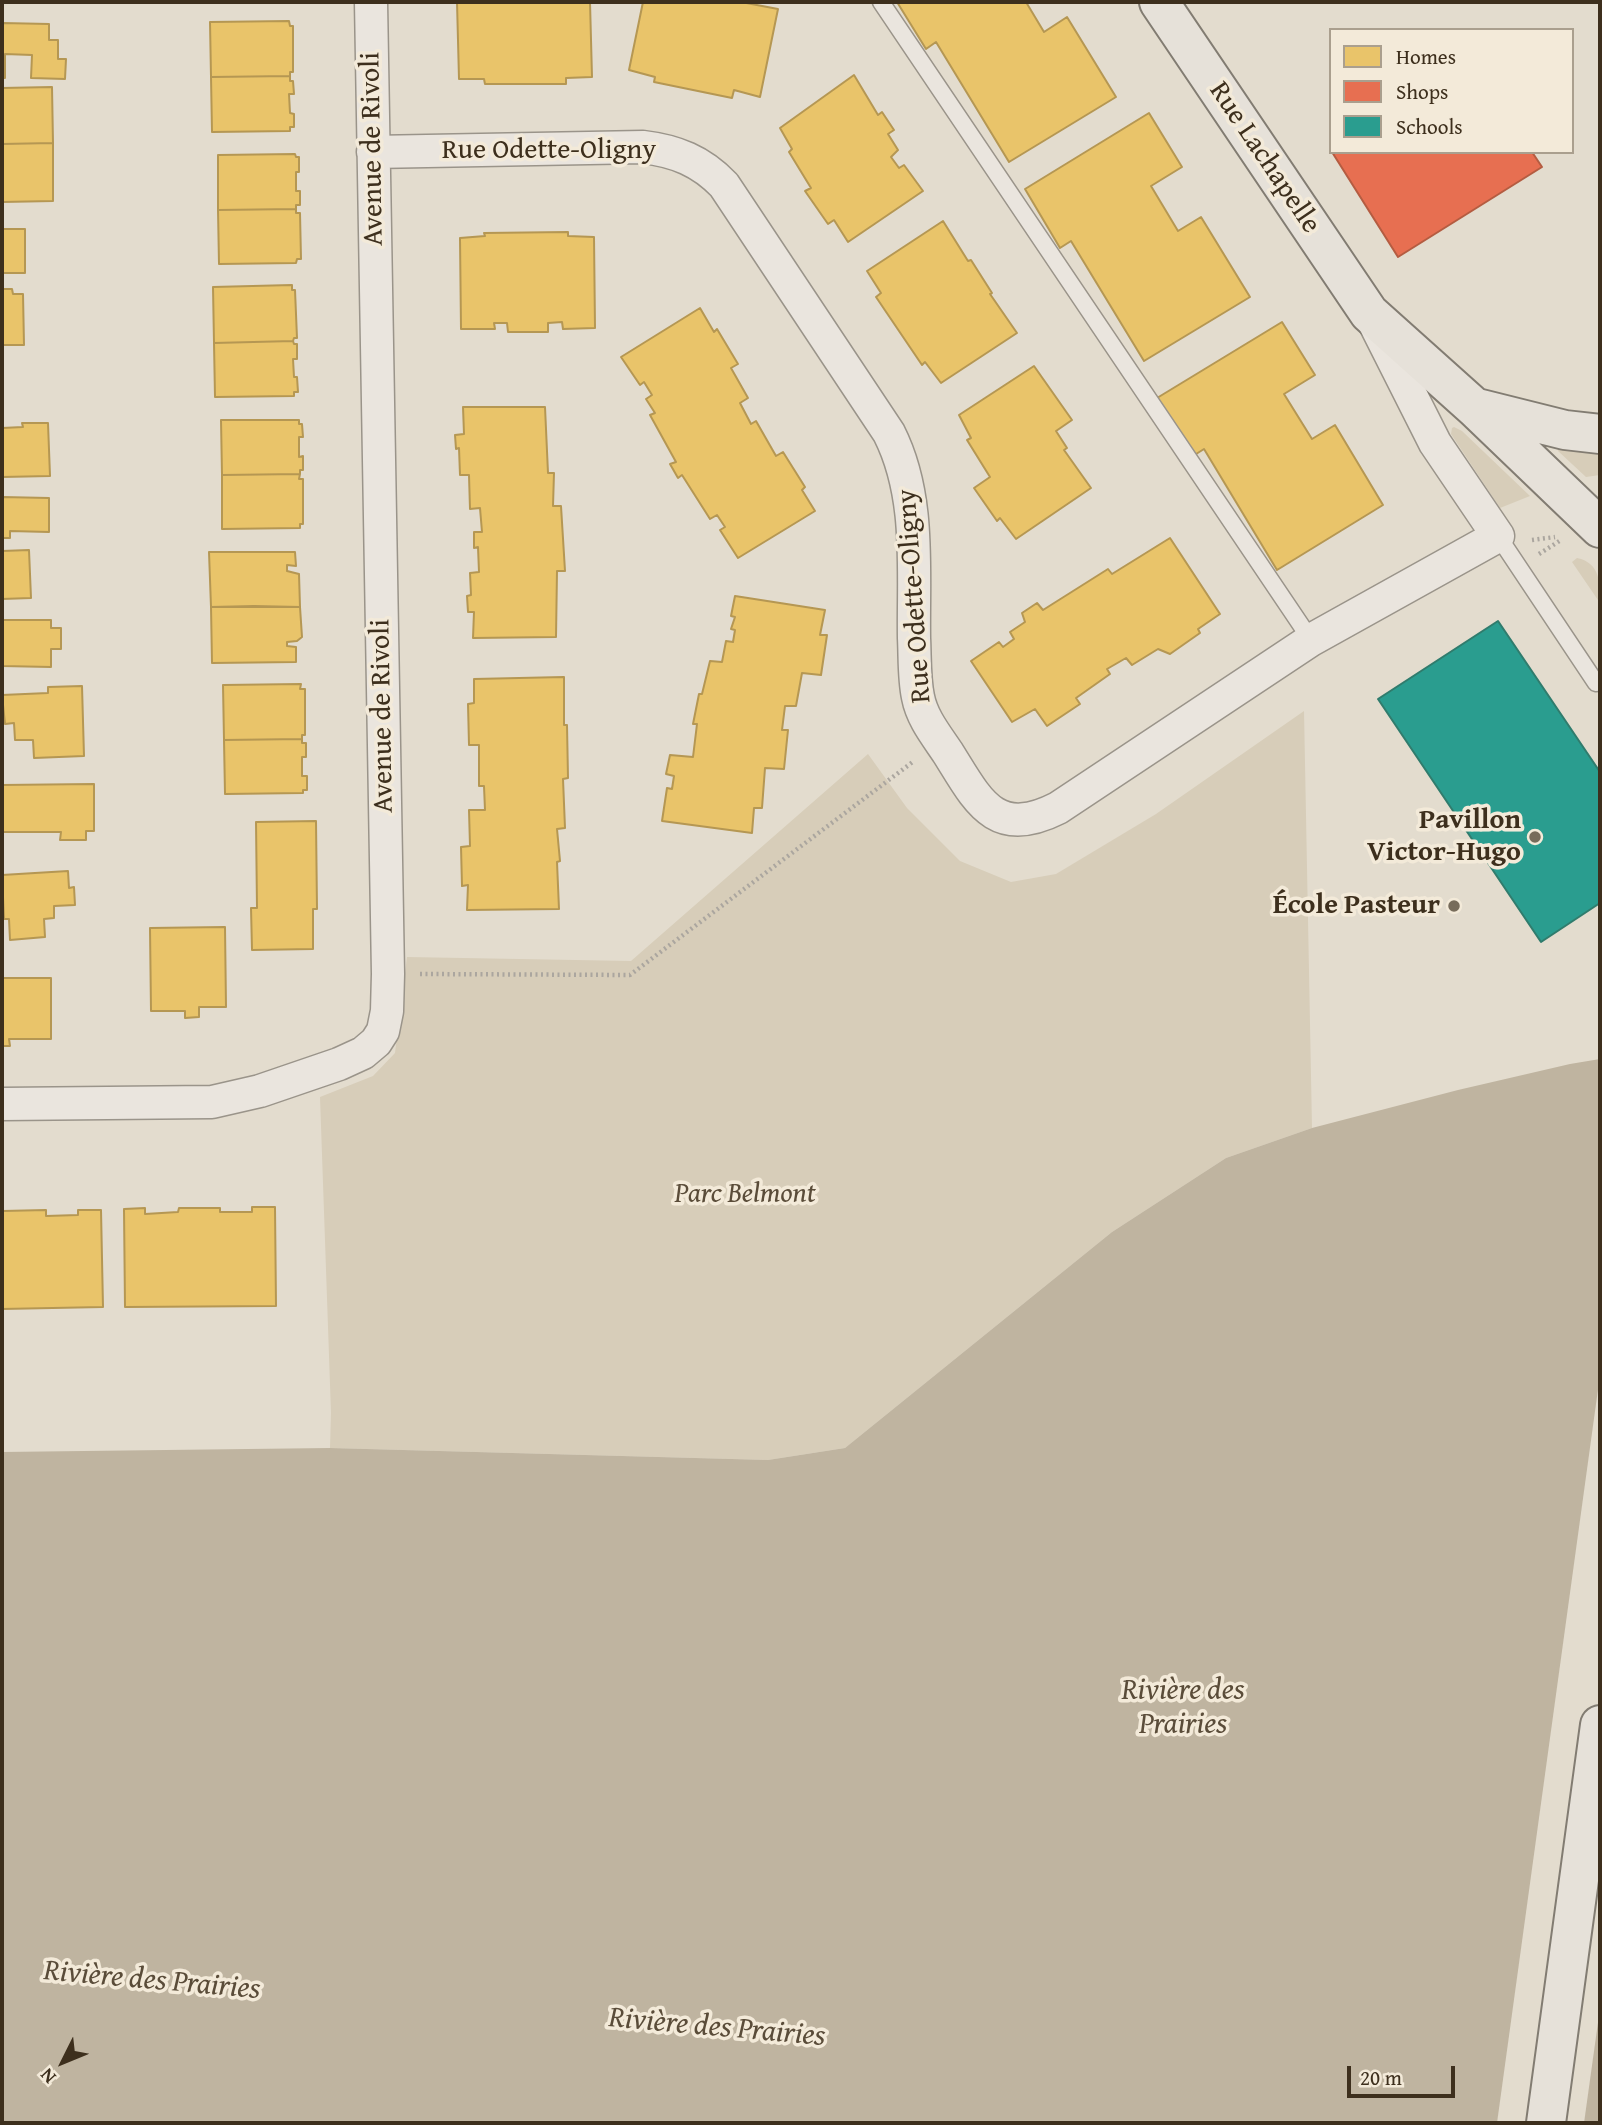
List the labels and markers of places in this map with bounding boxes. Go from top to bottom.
place label: Pavillon Victor-Hugo [1367,804,1521,870]
marker: Pavillon Victor-Hugo [1527,829,1543,845]
place label: École Pasteur [1273,889,1440,923]
marker: École Pasteur [1446,898,1462,914]

